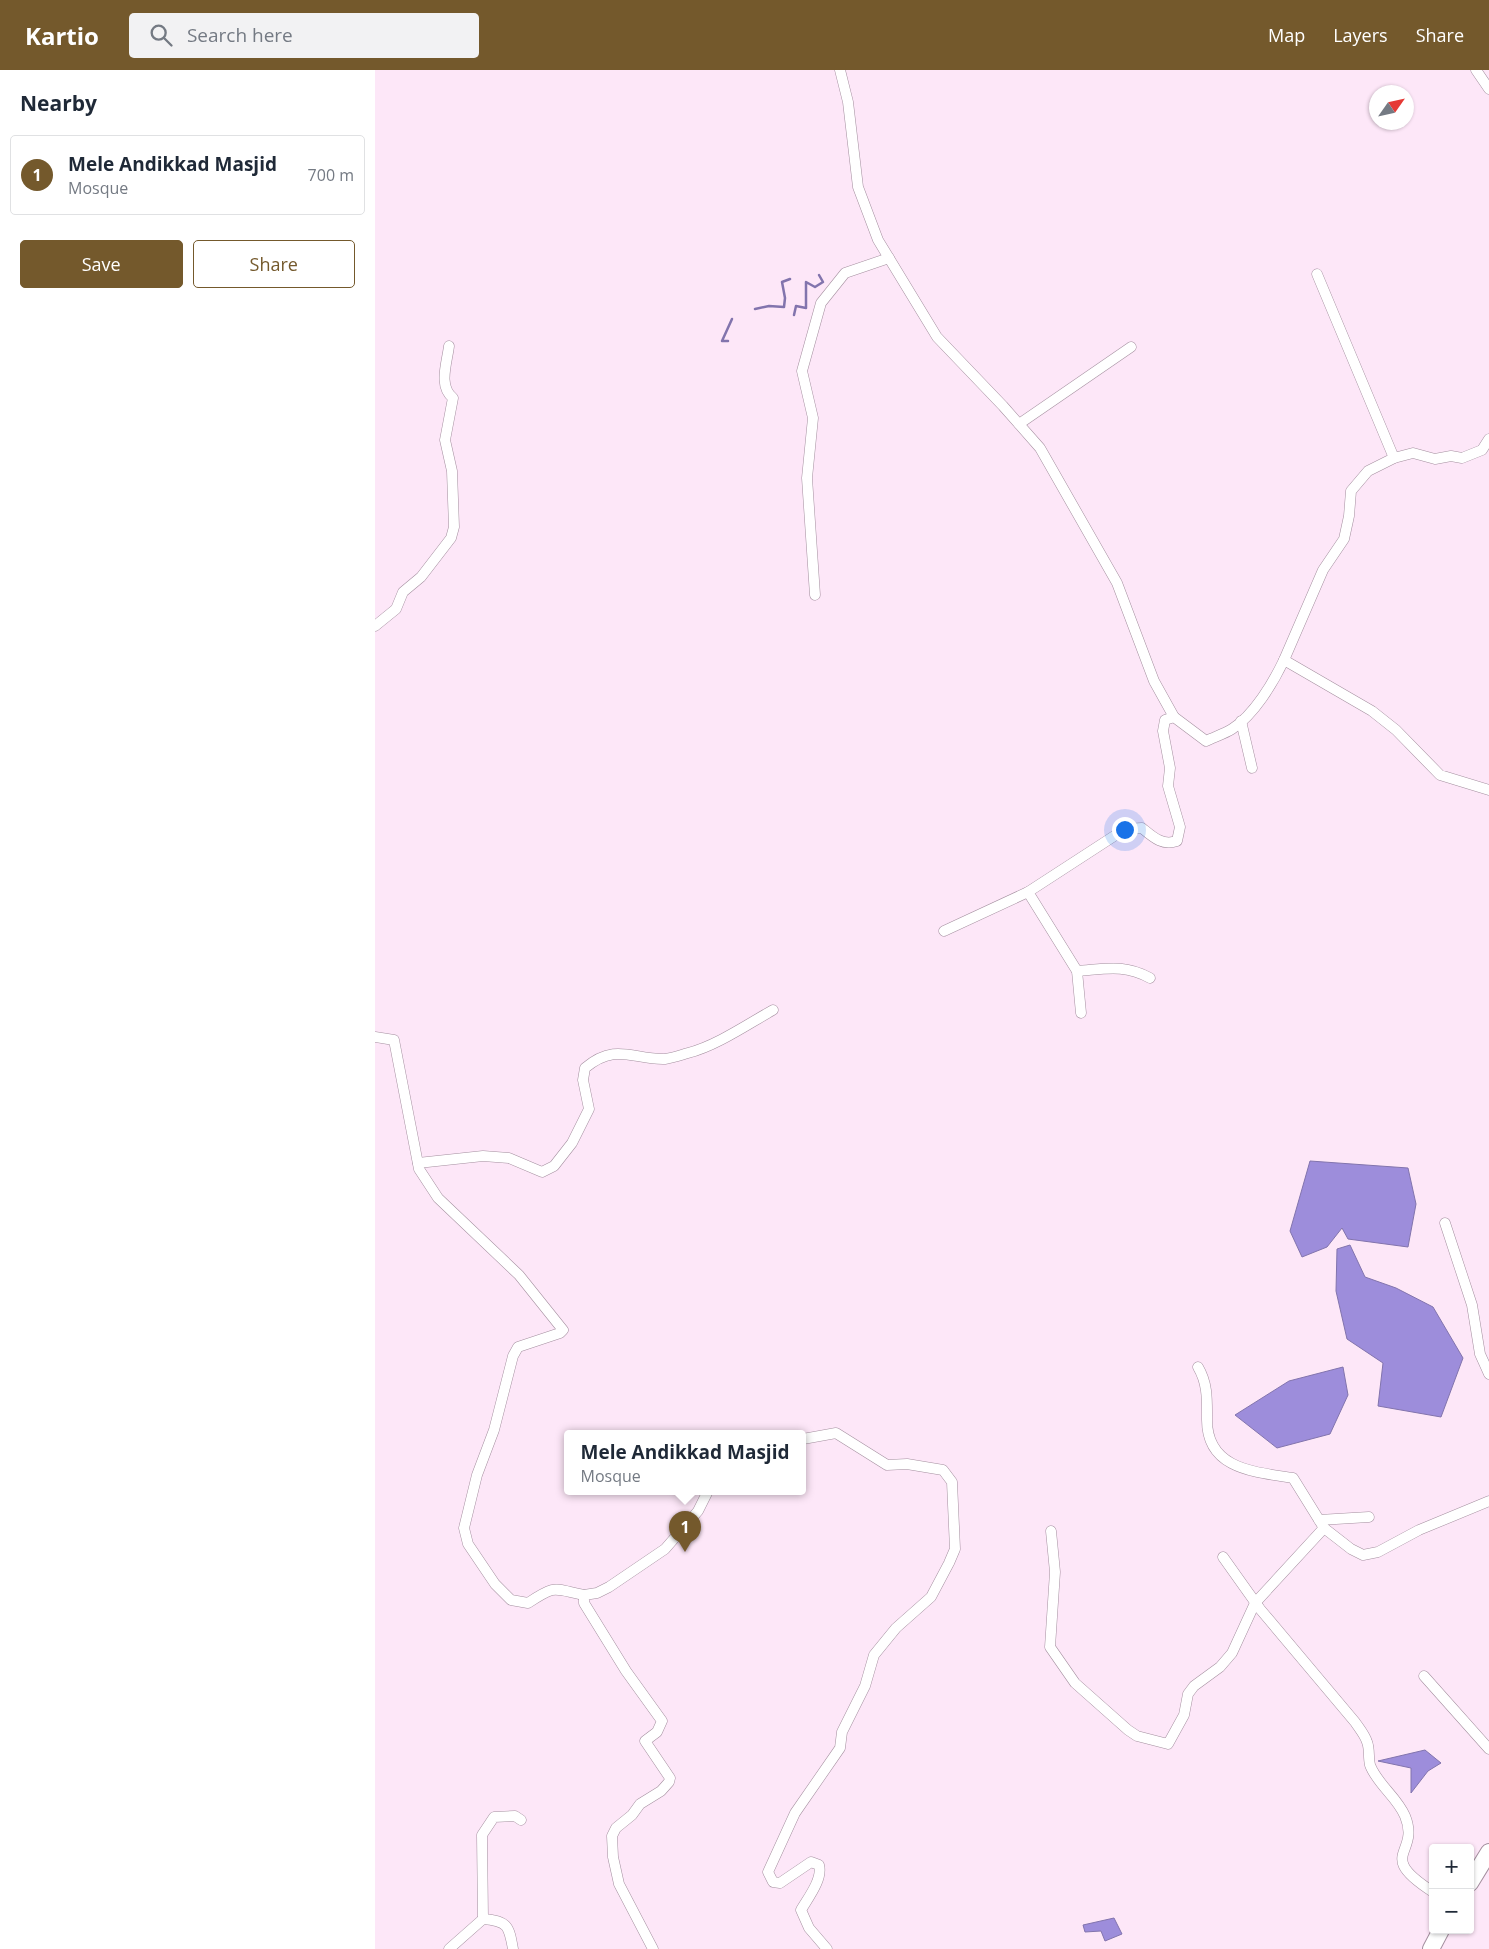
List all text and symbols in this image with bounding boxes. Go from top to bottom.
search box [129,13,479,58]
text: Kartio [25,19,99,52]
icon: search [147,21,175,49]
text: Search here [187,22,293,48]
text: Map [1268,23,1305,47]
text: Layers [1333,23,1388,47]
text: Share [1416,23,1464,47]
north arrow [1369,85,1414,130]
text: Nearby [20,89,97,117]
text: Mele Andikkad Masjid [68,151,277,177]
text: 1 [32,164,42,186]
text: 700 m [308,164,354,186]
text: Mosque [68,177,128,199]
button: Save [20,240,183,288]
button: Share [193,240,355,288]
your location [1112,817,1138,843]
popup [564,1430,806,1495]
text: Mele Andikkad Masjid [581,1439,789,1465]
text: Mosque [581,1465,641,1487]
pin: 1 [669,1511,701,1552]
map controls [1429,1844,1474,1934]
button: + [1429,1844,1474,1889]
button: − [1429,1889,1474,1934]

